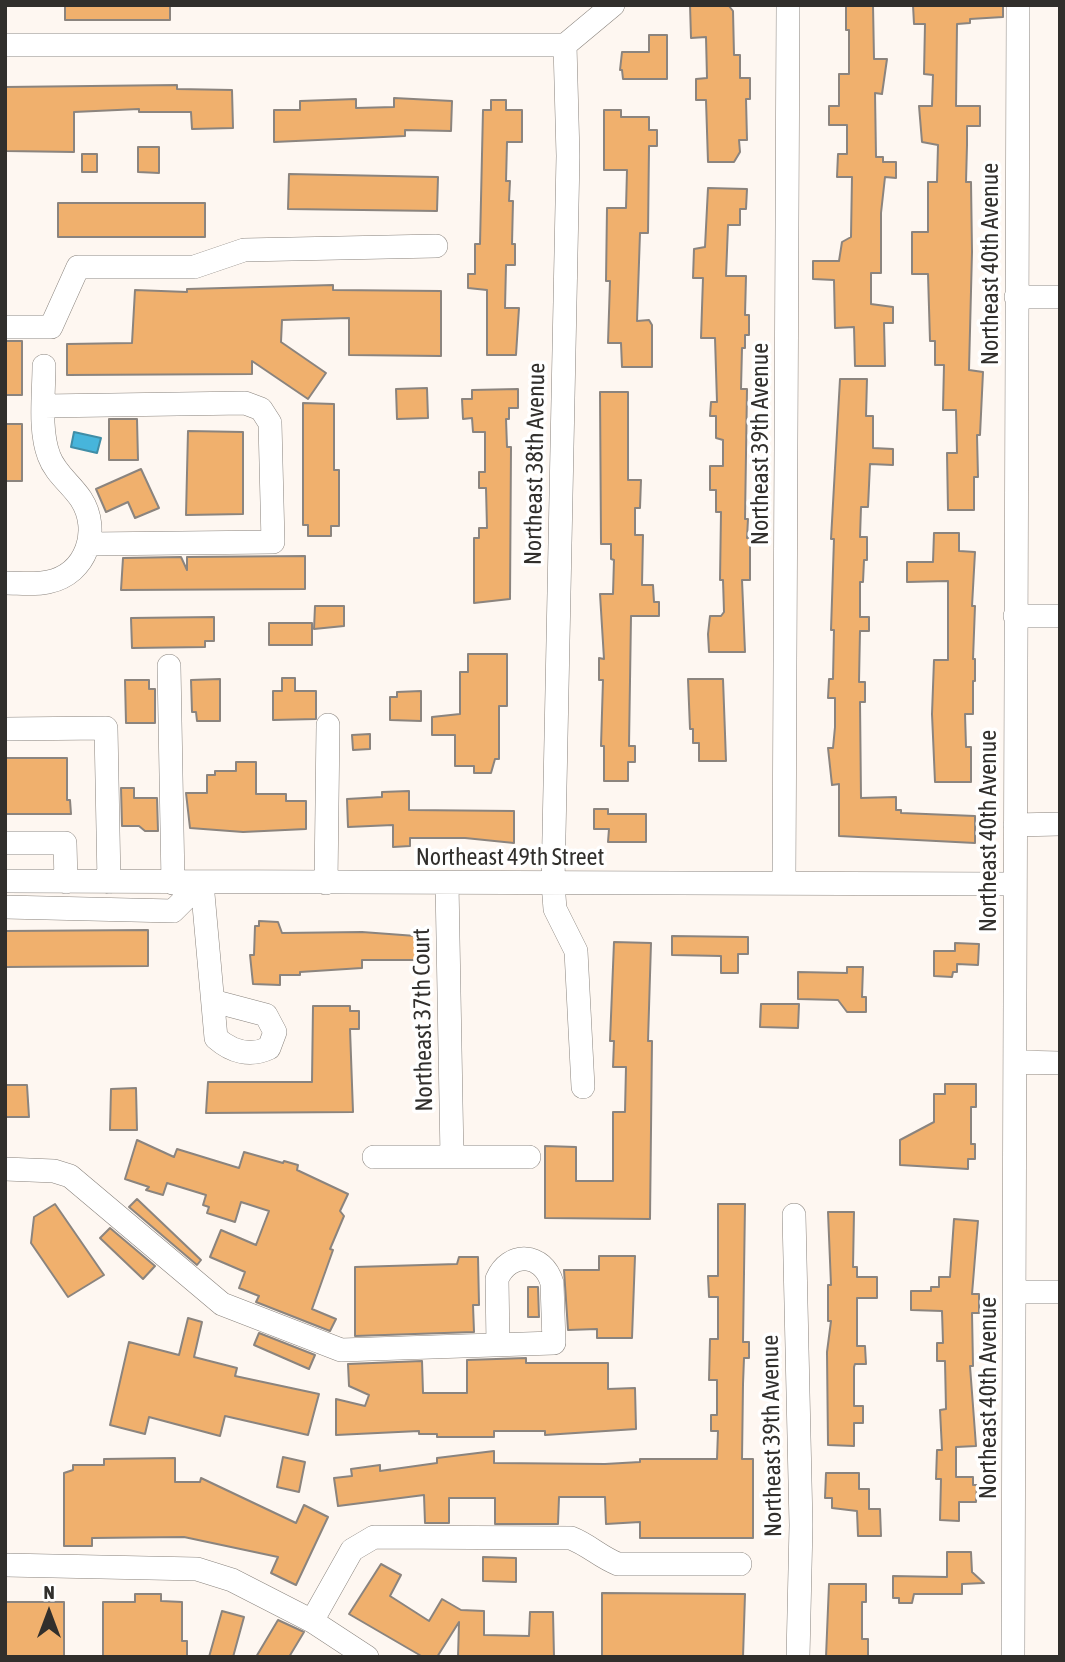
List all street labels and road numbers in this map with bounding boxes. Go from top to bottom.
street label: Northeast 40th Avenue [976,163,1004,365]
street label: Northeast 39th Avenue [746,343,774,545]
street label: Northeast 38th Avenue [519,363,551,565]
street label: Northeast 40th Avenue [974,730,1002,932]
street label: Northeast 49th Street [416,843,604,871]
street label: Northeast 37th Court [407,928,439,1112]
street label: Northeast 40th Avenue [974,1297,1002,1499]
street label: Northeast 39th Avenue [756,1335,788,1537]

